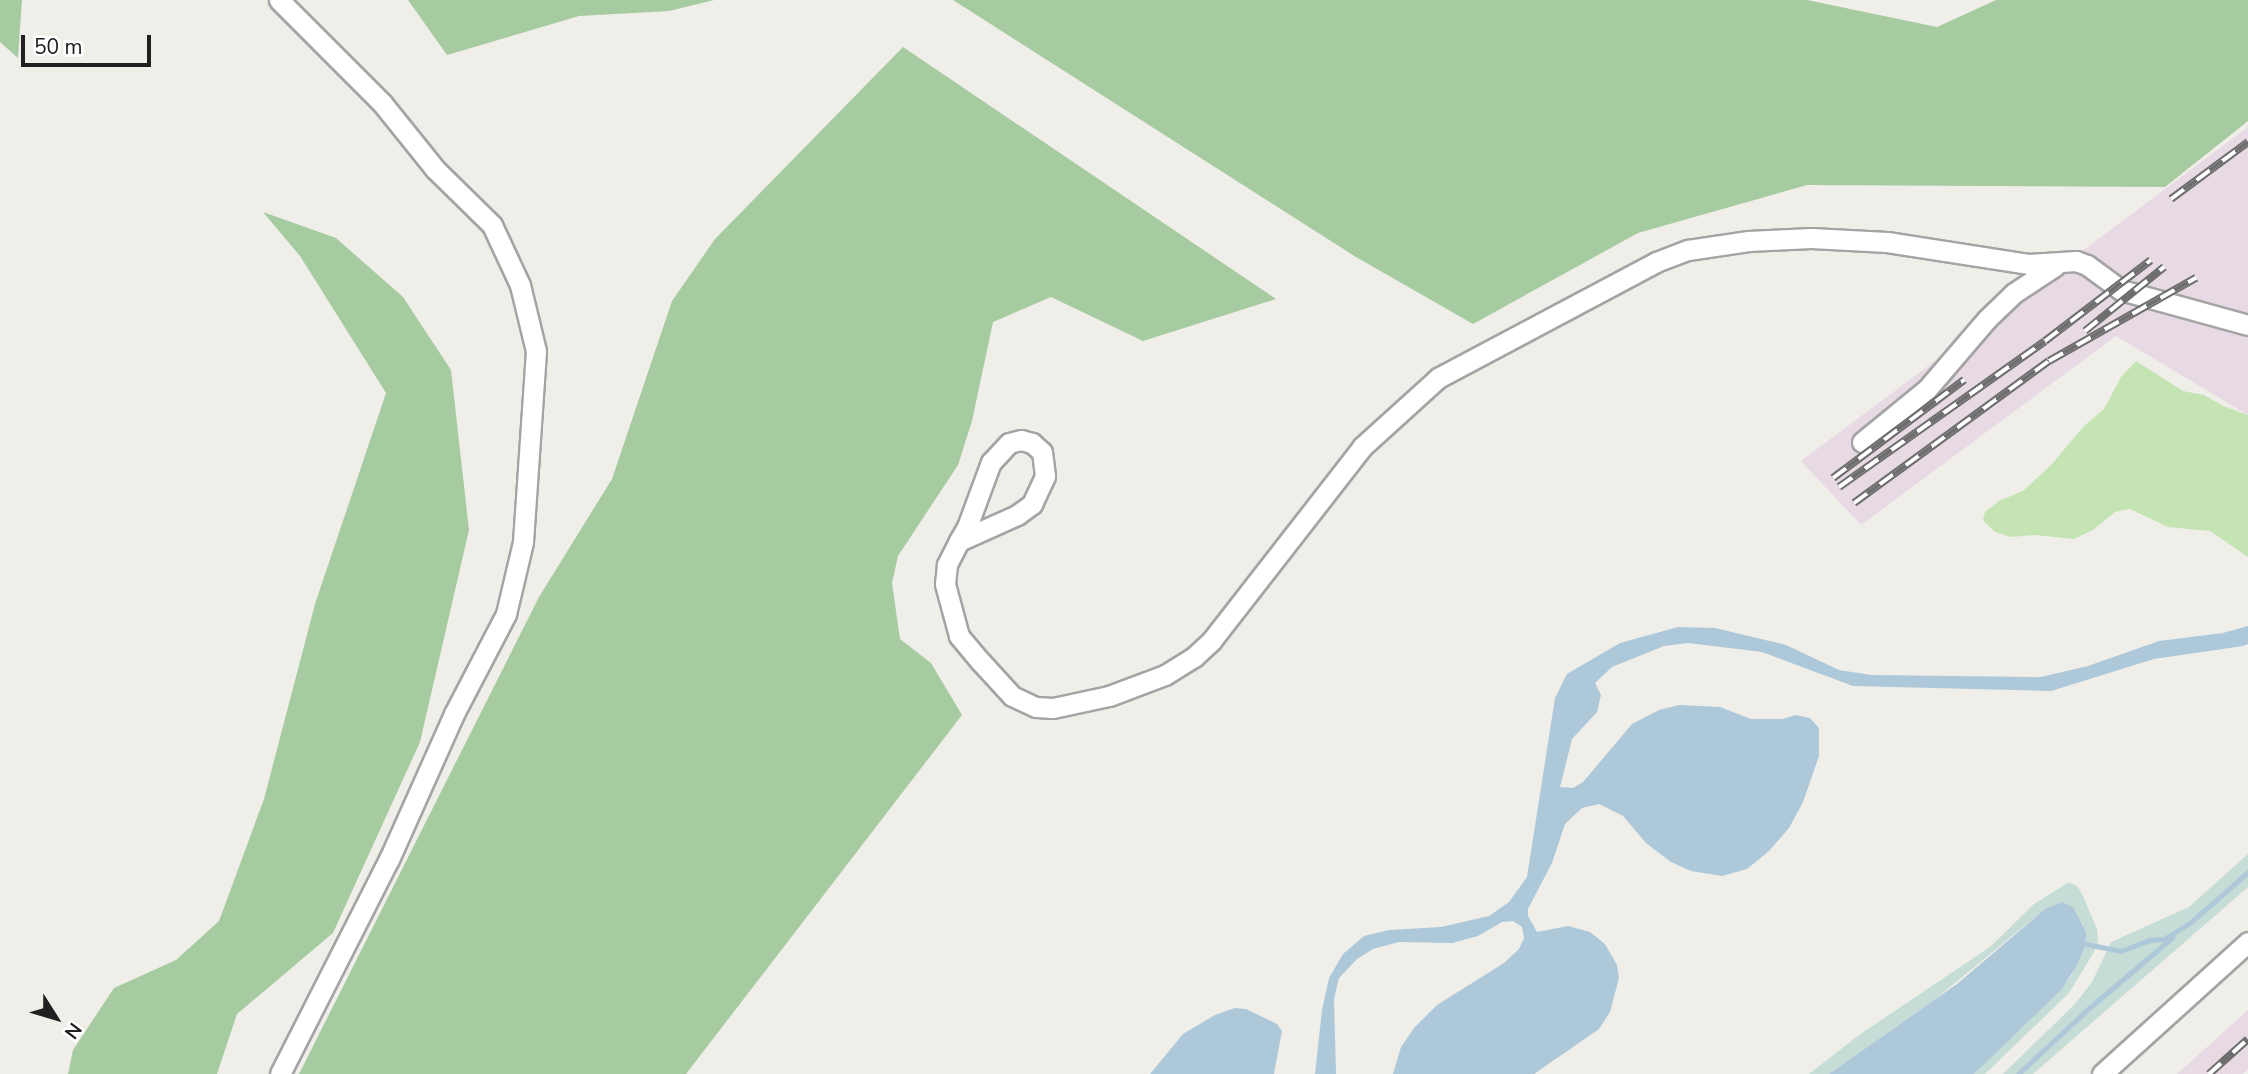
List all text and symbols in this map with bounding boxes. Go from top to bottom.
scale bar [24,21,154,65]
text: 50 m [34,33,83,61]
north arrow [21,983,91,1053]
text: N [58,1017,87,1044]

